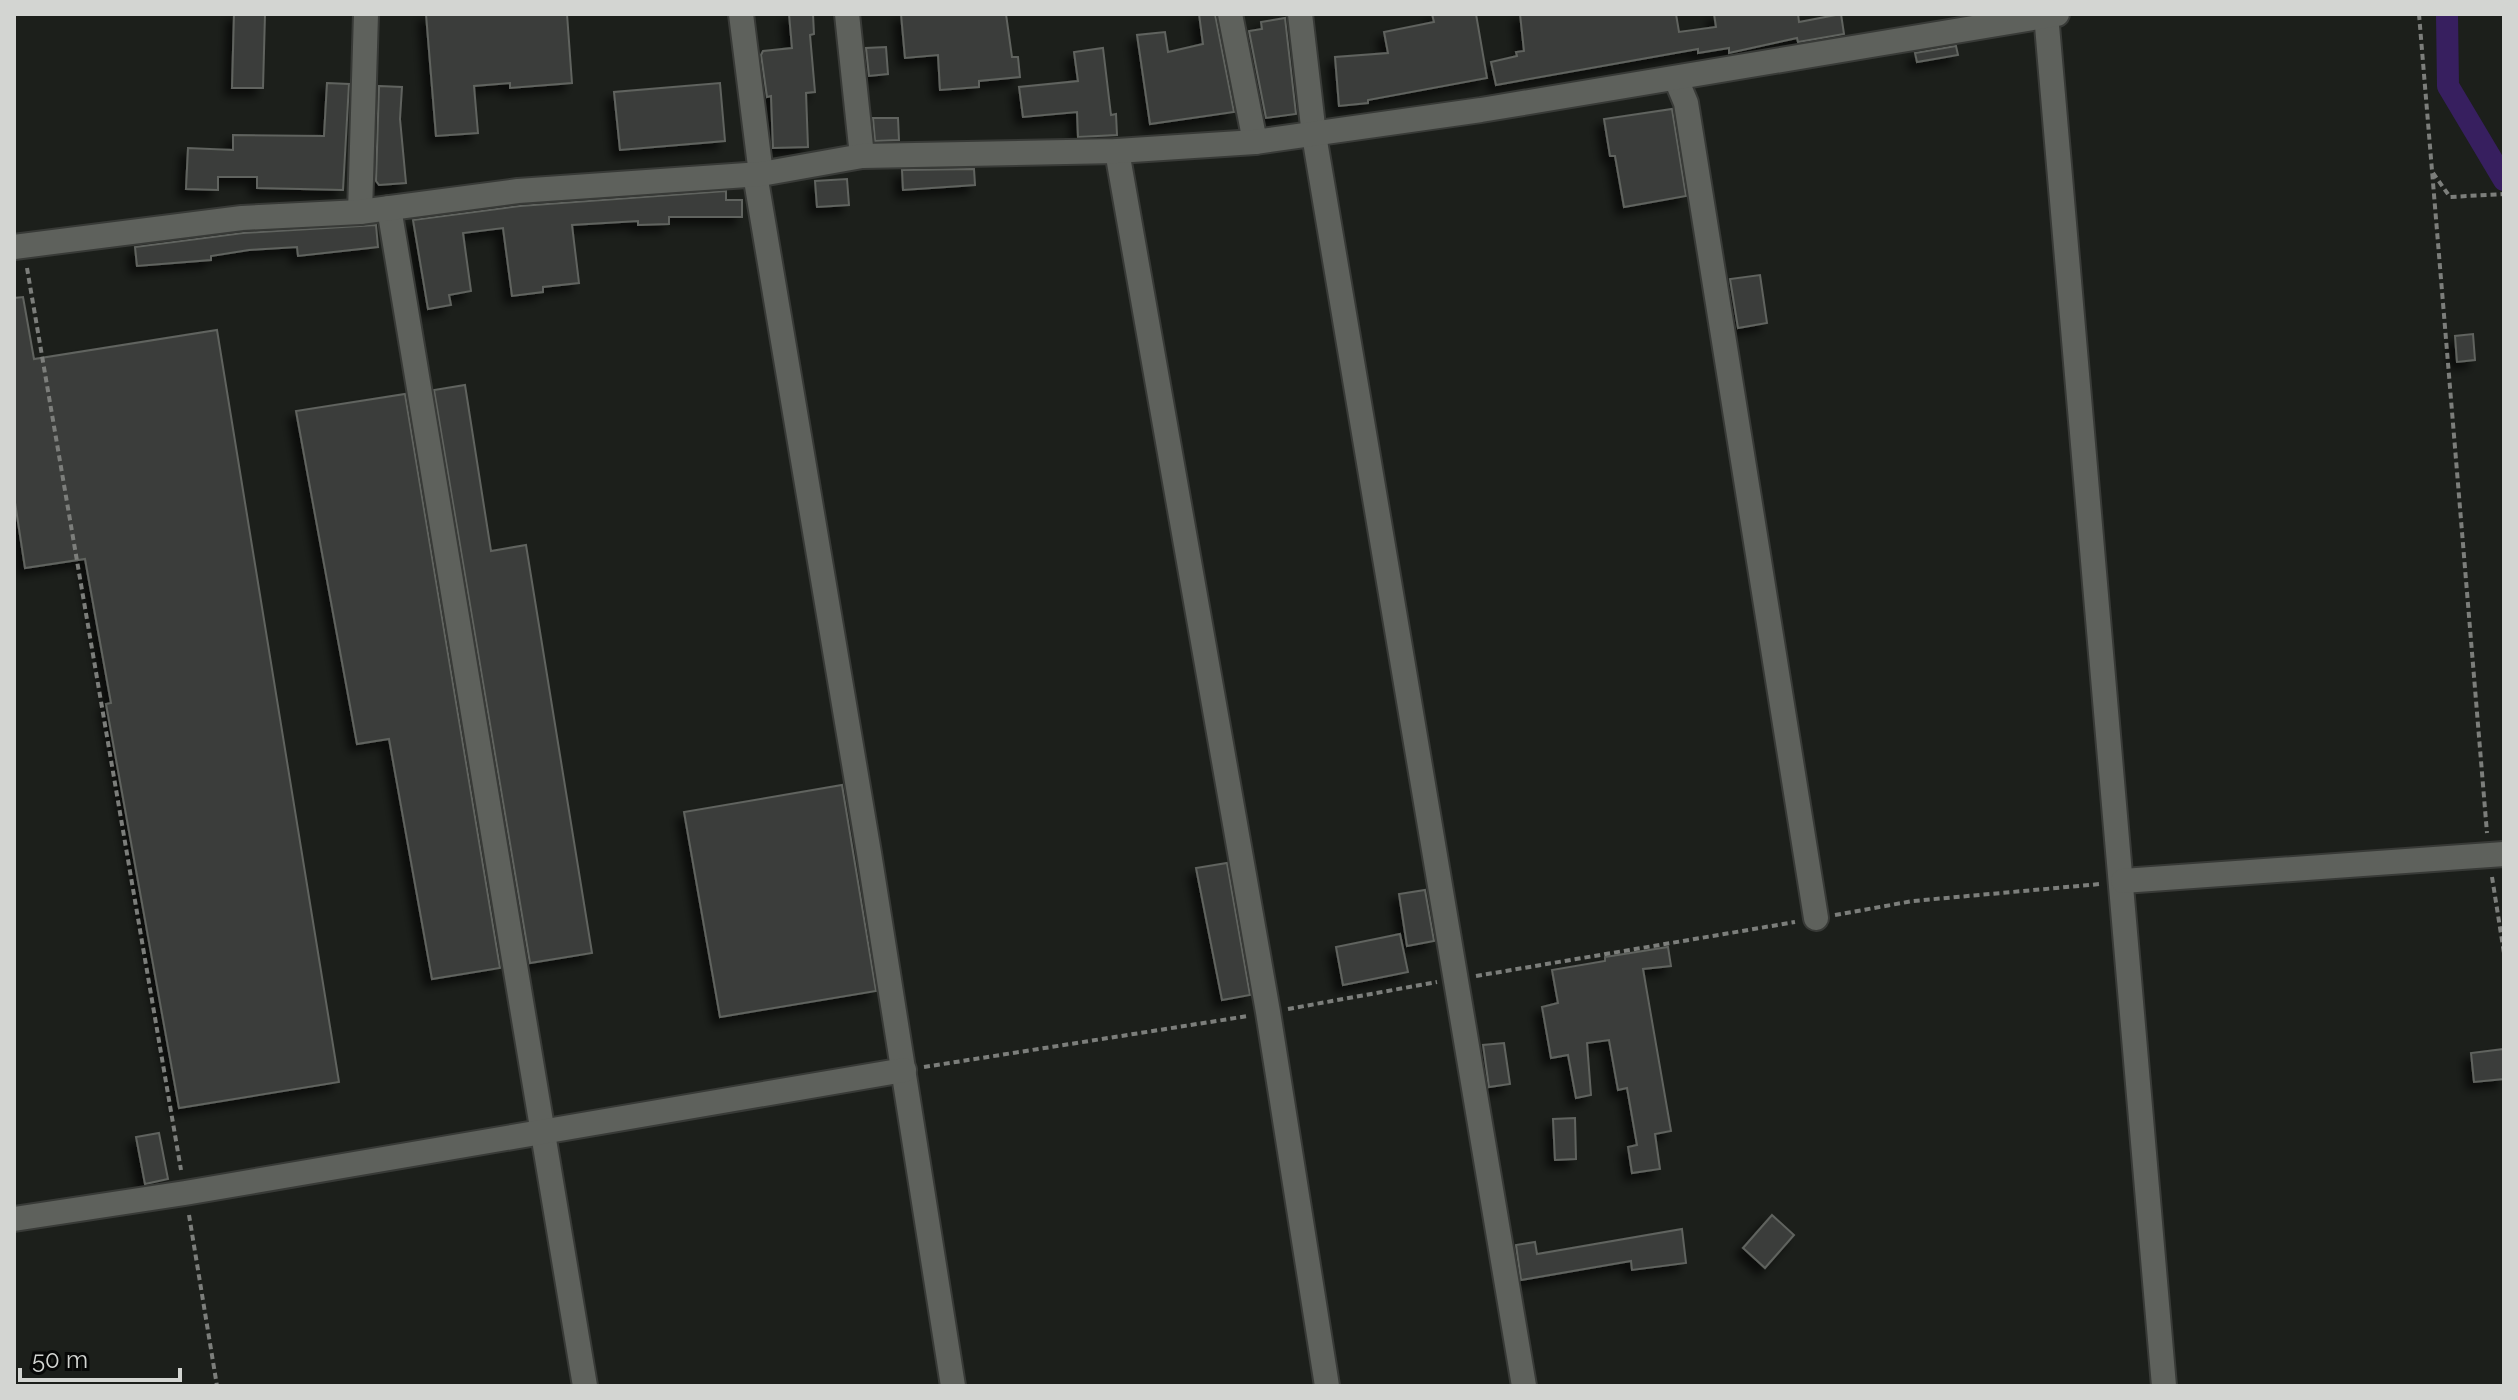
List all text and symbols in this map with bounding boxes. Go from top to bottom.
scale bar [20,1332,180,1382]
text: 50 m [32,1345,88,1374]

